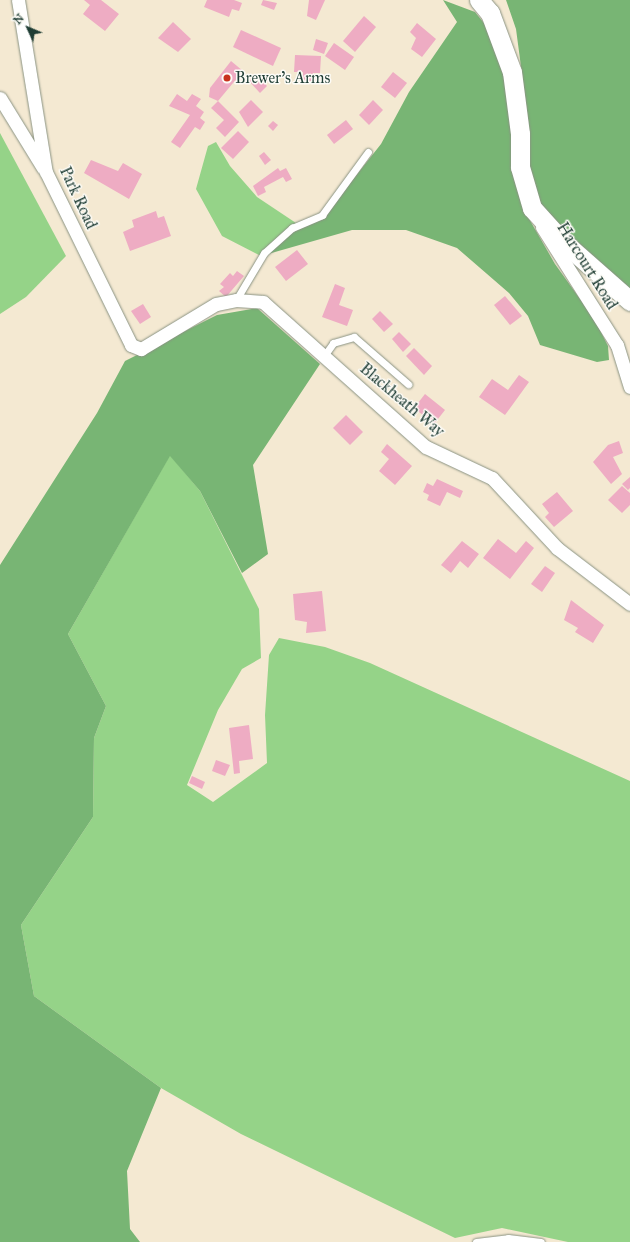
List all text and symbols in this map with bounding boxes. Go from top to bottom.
north arrow [8,8,48,48]
text: N [11,11,27,27]
place label: Brewer's Arms [235,68,330,88]
marker: Brewer's Arms [222,73,232,83]
street label: Park Road [55,164,101,232]
street label: Harcourt Road [553,219,621,313]
street label: Blackheath Way [356,359,448,441]

